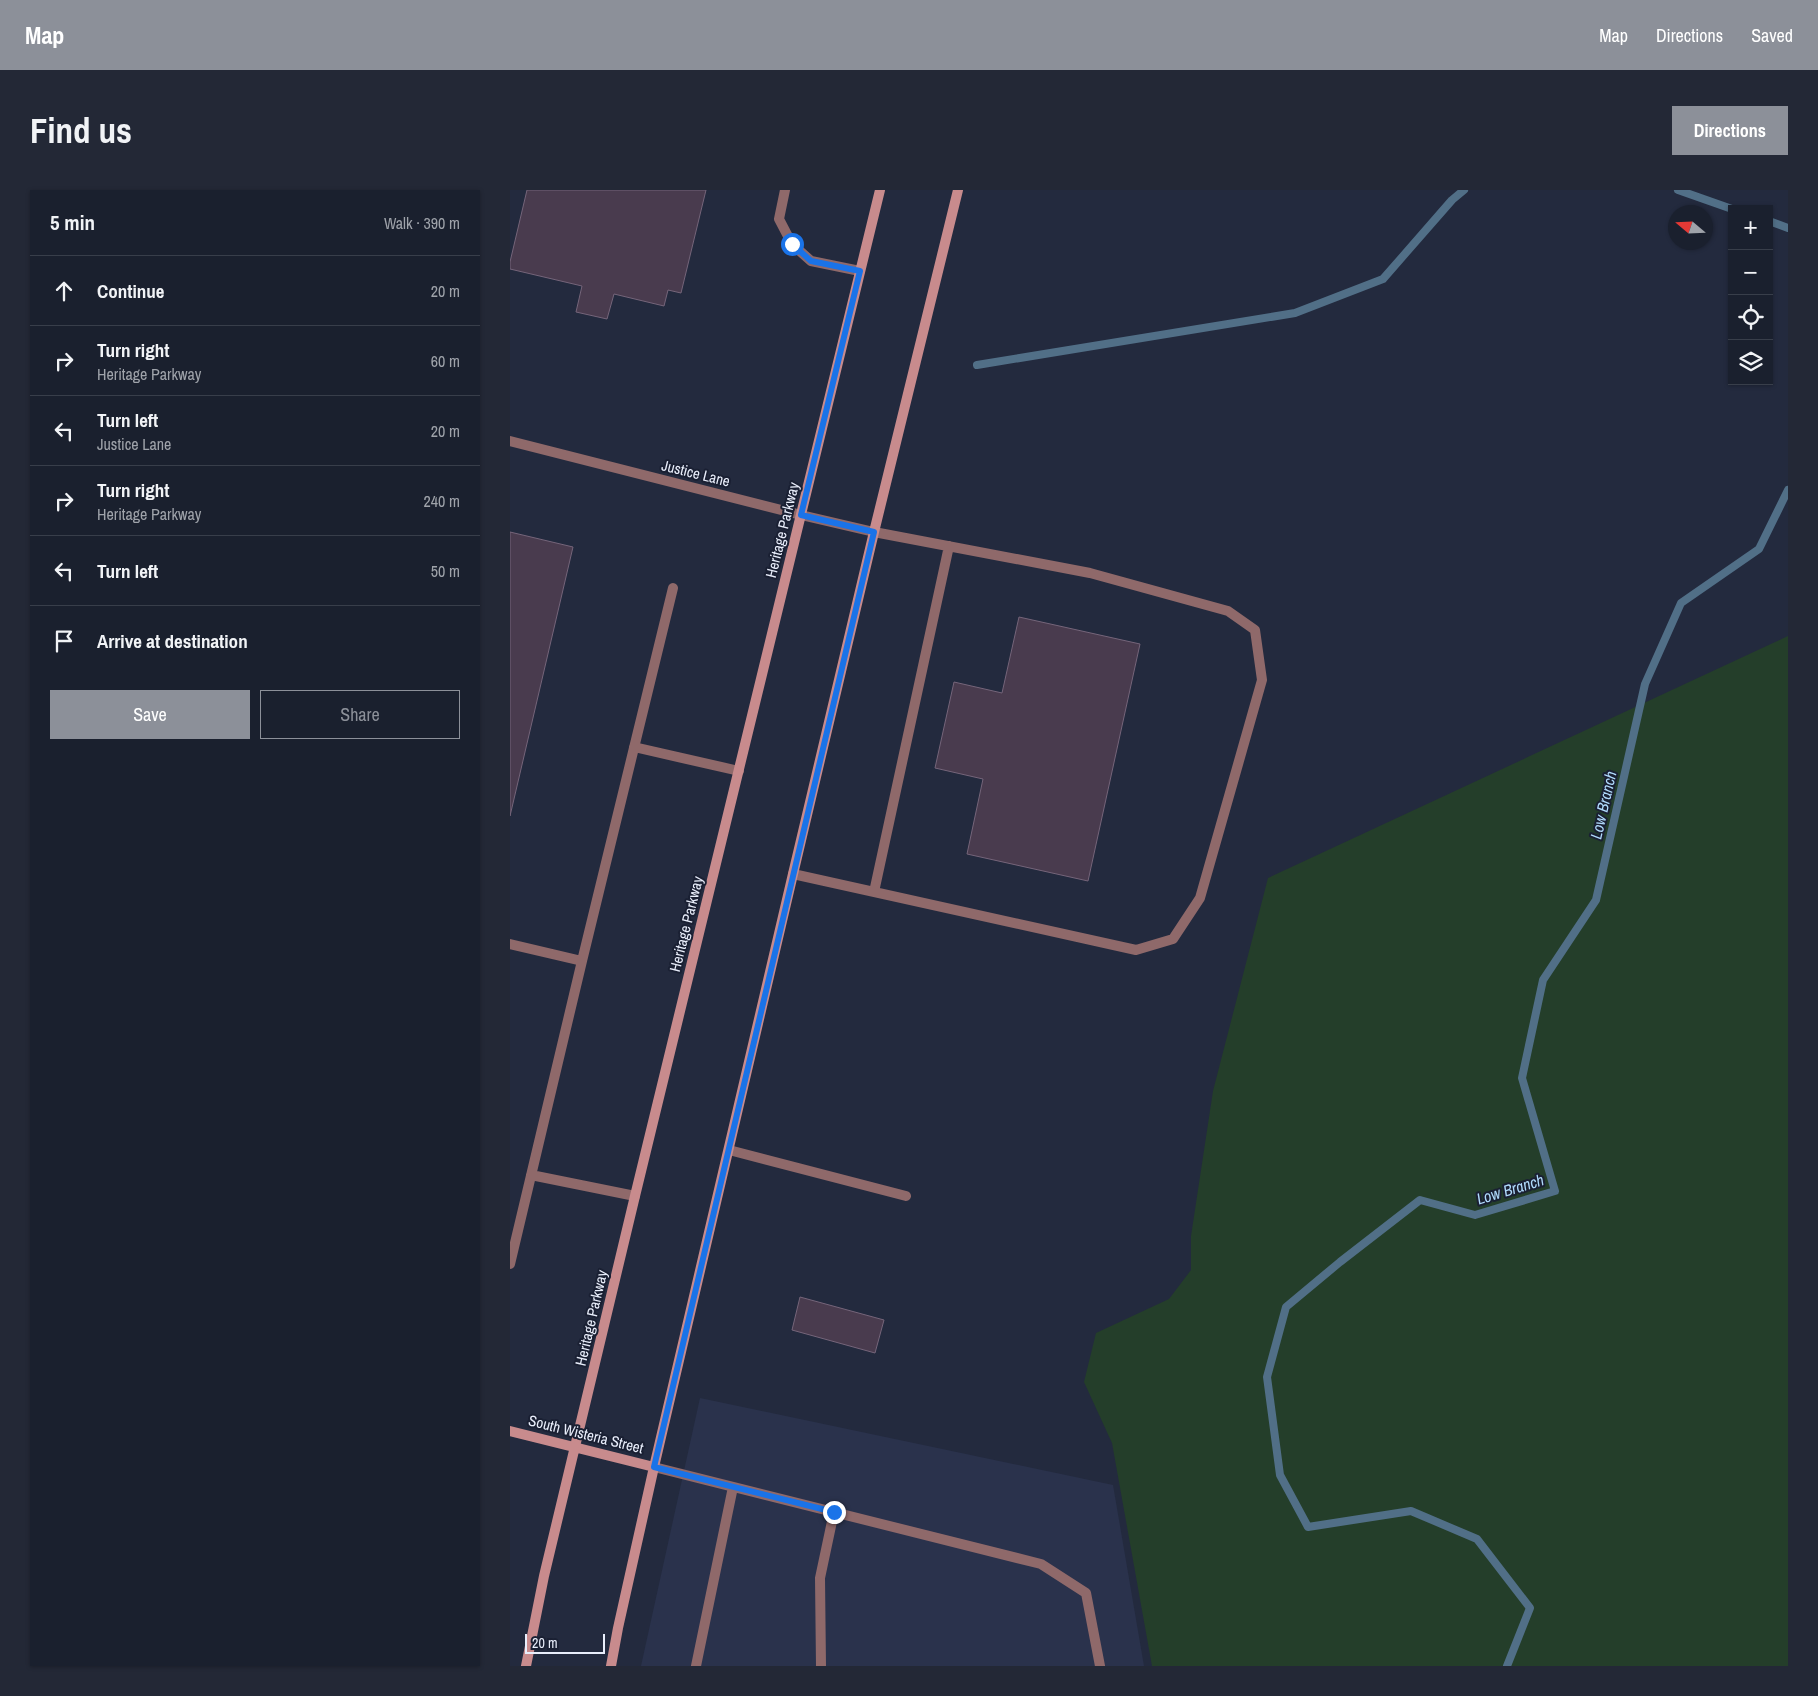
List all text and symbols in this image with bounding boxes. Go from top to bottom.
text: Map [25,19,64,51]
text: Map [1599,23,1628,48]
text: Directions [1656,23,1723,48]
text: Saved [1751,23,1793,48]
button: Directions [1672,106,1788,155]
text: Find us [30,107,132,154]
north arrow [1668,205,1713,250]
map controls [1728,205,1773,385]
button: + [1728,205,1773,250]
text: 5 min [50,208,95,237]
text: Walk · 390 m [384,212,460,234]
route start [781,233,804,256]
button: − [1728,250,1773,295]
icon: ahead [50,277,78,305]
text: Continue [97,278,165,304]
text: 20 m [431,280,460,302]
button: locate [1728,295,1773,340]
text: Turn right [97,337,169,363]
button: layers [1728,340,1773,385]
icon: right [50,347,78,375]
text: 60 m [431,350,460,372]
text: Heritage Parkway [97,363,201,385]
text: Turn left [97,407,158,433]
icon: left [50,417,78,445]
text: 20 m [431,420,460,442]
text: Justice Lane [97,433,171,455]
street label: Justice Lane [660,454,733,492]
text: Turn right [97,477,169,503]
street label: Heritage Parkway [760,479,804,580]
icon: right [50,487,78,515]
text: 240 m [424,490,460,512]
text: Heritage Parkway [97,503,201,525]
icon: left [50,557,78,585]
text: Turn left [97,558,158,584]
text: 50 m [431,560,460,582]
icon: arrive [50,627,78,655]
text: Arrive at destination [97,628,248,654]
button: Save [50,690,250,739]
button: Share [260,690,460,739]
water label: Low Branch [1584,769,1622,841]
street label: Heritage Parkway [664,873,708,974]
water label: Low Branch [1474,1168,1546,1210]
street label: Heritage Parkway [570,1267,612,1368]
street label: South Wisteria Street [526,1410,646,1459]
route end [823,1501,846,1524]
scale bar [525,1631,605,1654]
text: 20 m [532,1634,558,1652]

